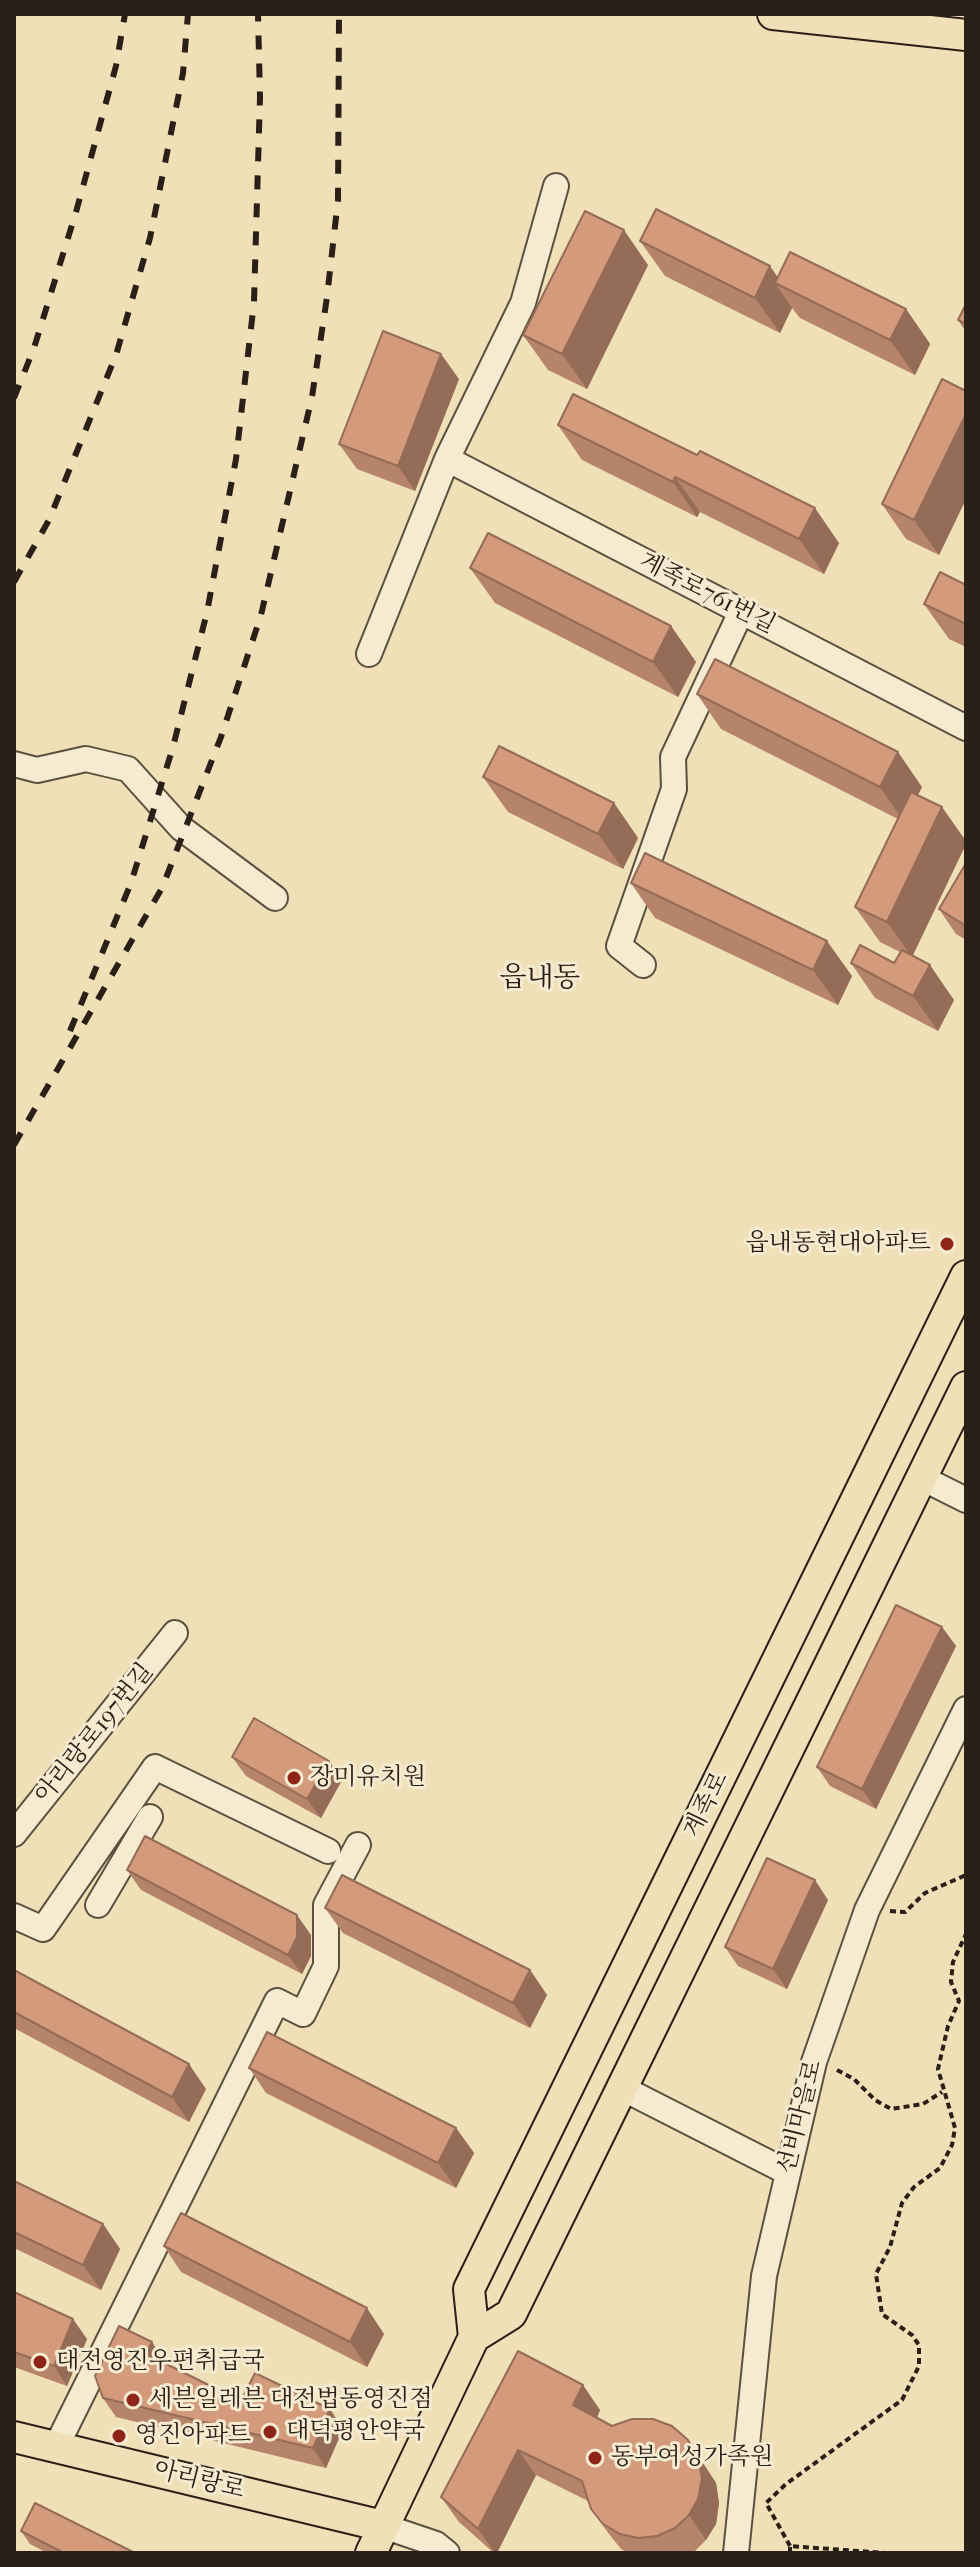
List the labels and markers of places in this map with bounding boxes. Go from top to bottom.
place label: 읍내동현대아파트 [746,1230,931,1258]
marker: 읍내동현대아파트 [938,1235,956,1253]
place label: 장미유치원 [310,1764,426,1792]
marker: 장미유치원 [285,1769,303,1787]
place label: 대전영진우편취급국 [56,2348,265,2376]
marker: 대전영진우편취급국 [31,2353,49,2371]
place label: 세븐일레븐 대전법동영진점 [149,2386,432,2414]
marker: 세븐일레븐 대전법동영진점 [124,2391,142,2409]
place label: 대덕평안약국 [286,2418,425,2446]
place label: 영진아파트 [135,2422,251,2450]
marker: 대덕평안약국 [261,2423,279,2441]
marker: 영진아파트 [110,2427,128,2445]
place label: 동부여성가족원 [611,2444,773,2472]
marker: 동부여성가족원 [586,2449,604,2467]

